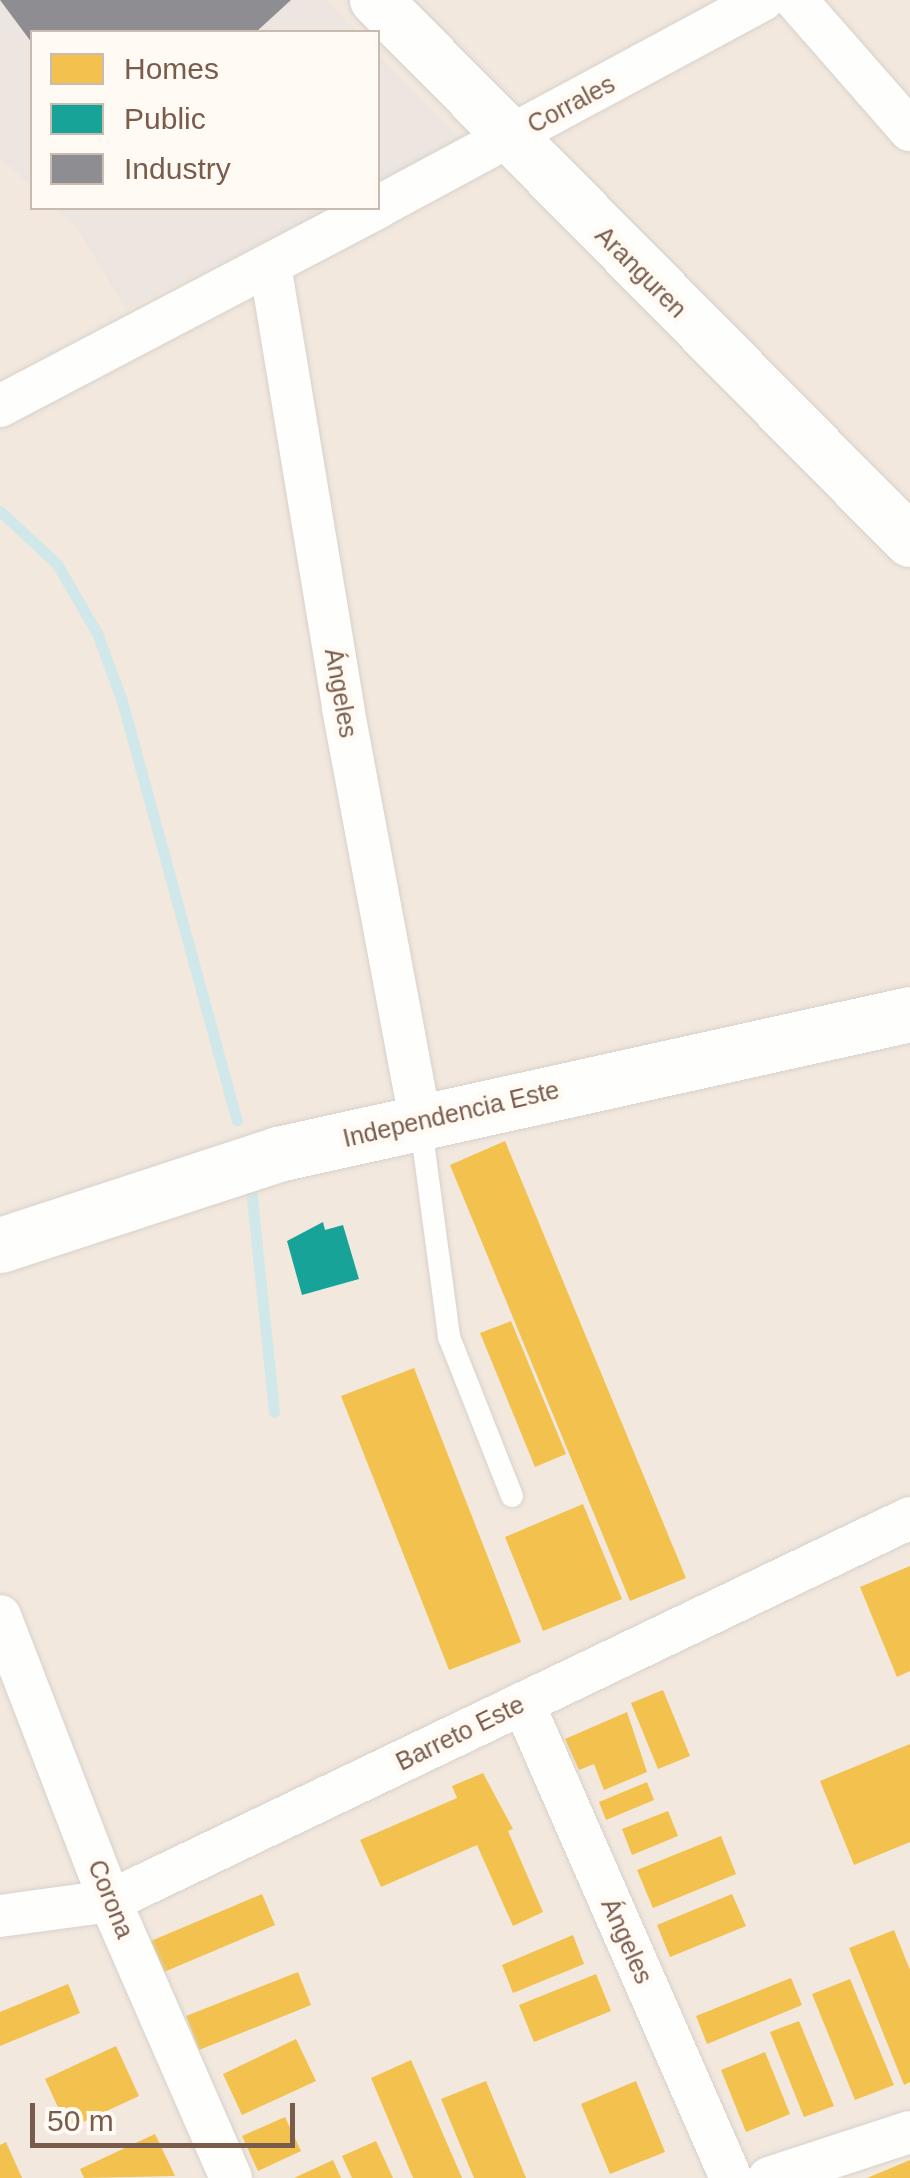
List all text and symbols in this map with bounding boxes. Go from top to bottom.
legend [30,30,380,210]
text: Homes [124,52,219,85]
street label: Corrales [522,69,620,139]
text: Public [124,102,206,135]
text: Industry [124,152,231,185]
street label: Aranguren [589,220,693,324]
street label: Ángeles [318,646,364,740]
street label: Independencia Este [340,1075,562,1153]
street label: Barreto Este [391,1689,529,1777]
street label: Corona [82,1855,140,1943]
street label: Ángeles [595,1894,659,1988]
scale bar [35,2083,300,2145]
text: 50 m [47,2104,114,2137]

